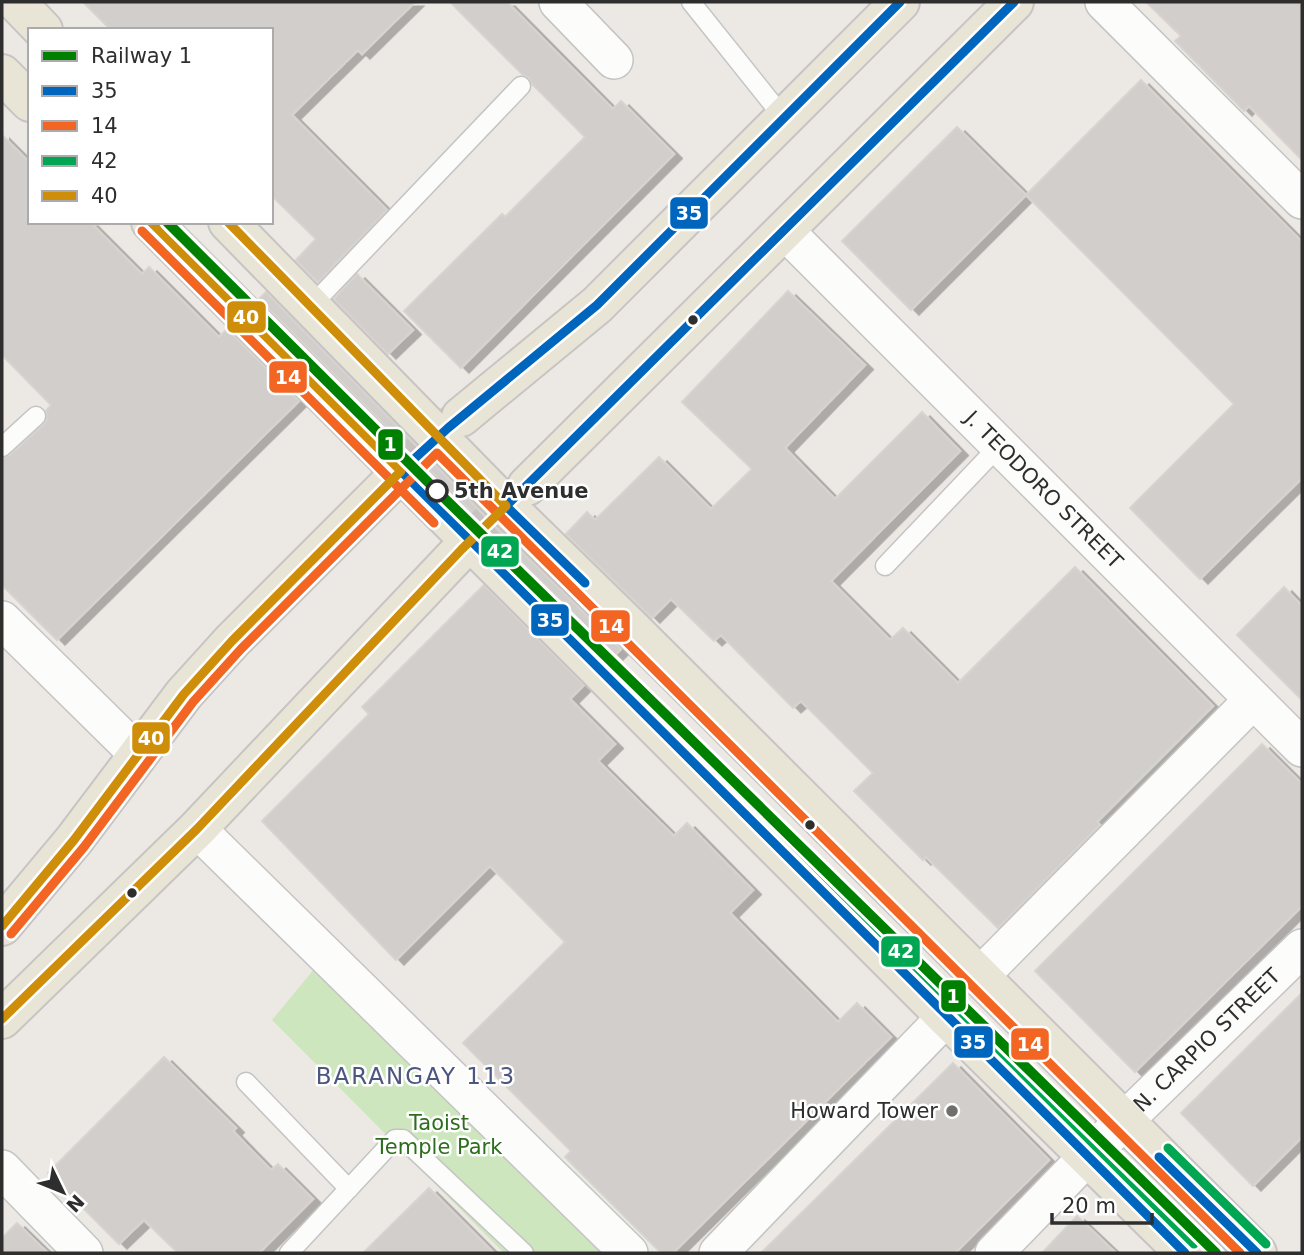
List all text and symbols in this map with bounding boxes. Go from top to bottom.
legend [28,28,273,224]
text: Railway 1 [91,44,192,68]
text: 35 [91,79,118,103]
text: 14 [91,114,118,138]
text: 42 [91,149,118,173]
text: 40 [91,184,118,208]
line badge: 35 [669,196,709,230]
text: 35 [676,202,702,224]
line badge: 40 [226,300,267,334]
text: 40 [233,306,259,328]
unlabelled marker [686,313,700,327]
line badge: 14 [268,360,308,394]
text: 14 [275,366,301,388]
street label: J. TEODORO STREET [959,405,1128,574]
line badge: 1 [377,428,404,461]
text: 1 [383,433,397,455]
place label: 5th Avenue [454,479,589,503]
marker: 5th Avenue [426,480,448,502]
line badge: 42 [480,535,520,568]
text: 42 [487,540,513,562]
line badge: 35 [530,603,570,637]
text: 35 [537,609,563,631]
line badge: 14 [590,609,631,643]
text: 14 [598,615,624,637]
line badge: 40 [131,721,171,755]
text: 40 [138,727,164,749]
unlabelled marker [803,818,817,832]
unlabelled marker [125,886,139,900]
line badge: 42 [880,935,921,968]
text: 42 [888,940,914,962]
street label: N. CARPIO STREET [1129,964,1285,1117]
line badge: 1 [940,979,967,1013]
text: 1 [946,985,960,1007]
line badge: 35 [953,1025,994,1059]
line badge: 14 [1010,1027,1050,1061]
text: 35 [960,1031,986,1053]
text: 14 [1017,1033,1043,1055]
district label: BARANGAY 113 [316,1063,516,1089]
place label: Howard Tower [790,1099,938,1123]
marker: Howard Tower [944,1103,960,1119]
park label: Taoist Temple Park [375,1111,503,1159]
north arrow [28,1157,98,1227]
scale bar [1052,1182,1152,1226]
text: N [62,1190,89,1217]
text: 20 m [1062,1194,1116,1218]

